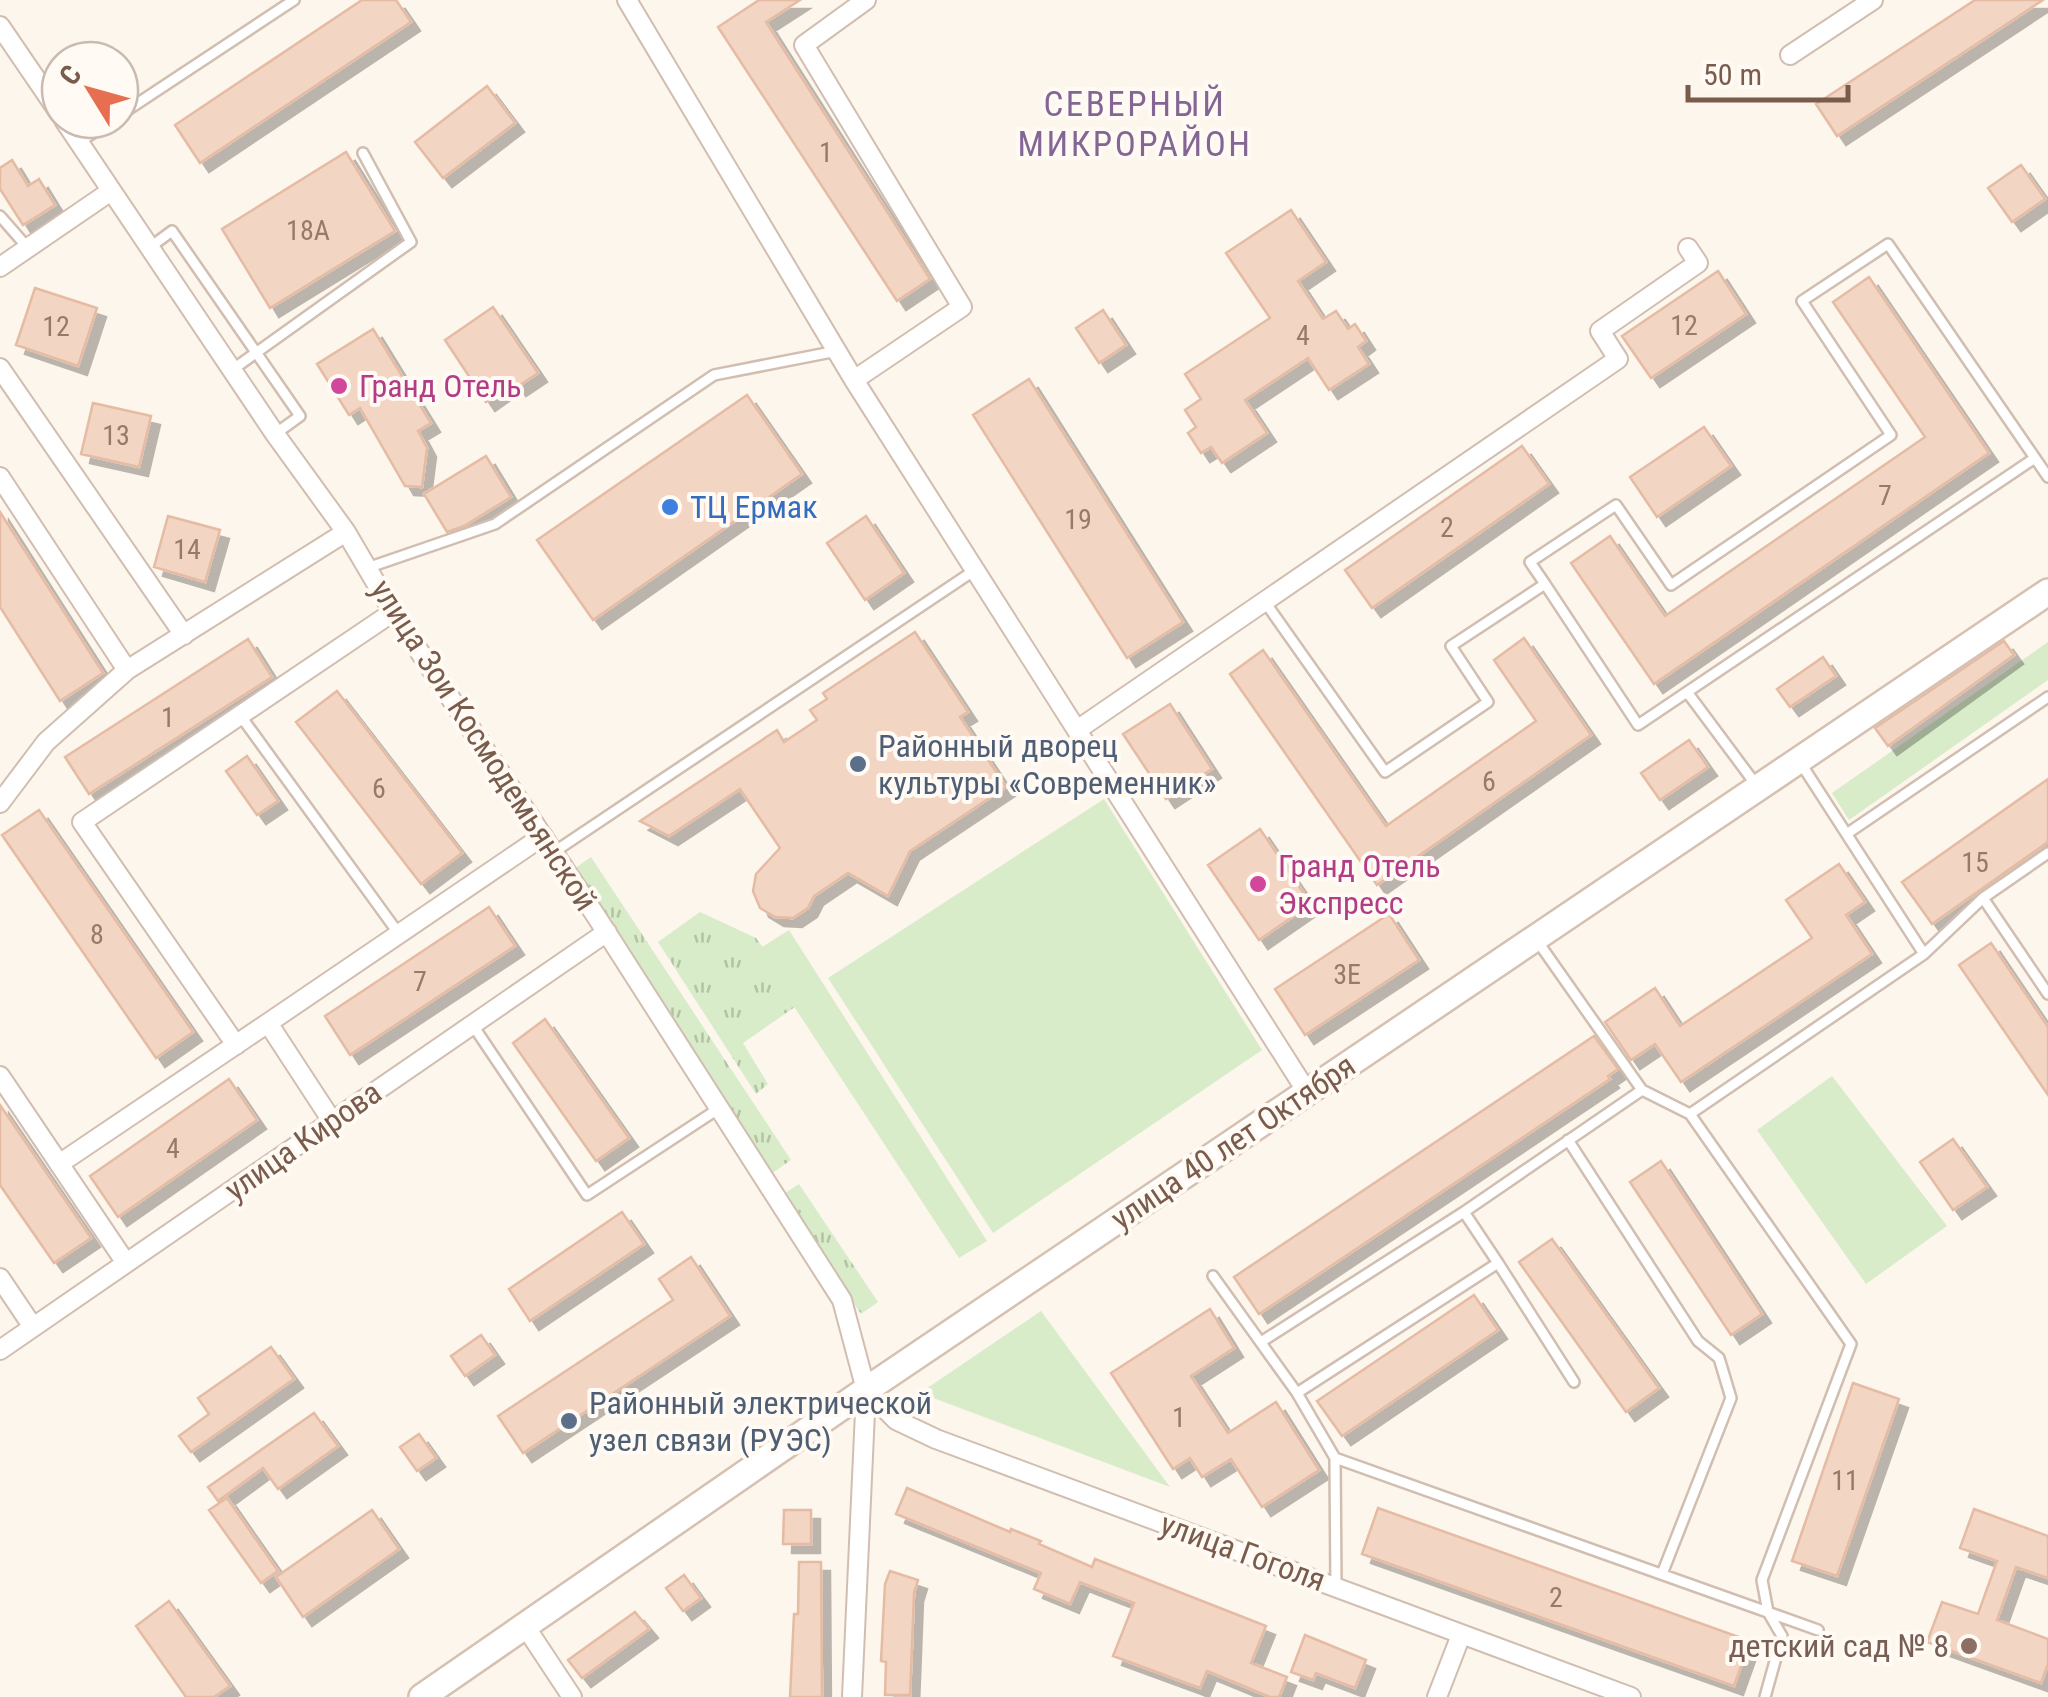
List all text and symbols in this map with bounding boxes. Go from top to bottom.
north arrow [40,40,140,140]
scale bar [1688,40,1848,102]
text: 50 m [1703,57,1762,92]
text: С [52,59,88,92]
district label: СЕВЕРНЫЙ МИКРОРАЙОН [1018,84,1252,165]
house number: 1 [819,136,833,169]
house number: 18А [286,214,330,247]
house number: 12 [1670,309,1698,342]
house number: 12 [42,310,70,343]
house number: 4 [1296,319,1310,352]
place label: Гранд Отель [359,367,522,405]
marker: Гранд Отель [328,375,350,397]
house number: 13 [102,419,130,452]
house number: 7 [1878,479,1892,512]
place label: ТЦ Ермак [690,488,818,526]
marker: ТЦ Ермак [659,496,681,518]
house number: 19 [1064,503,1092,536]
house number: 2 [1440,511,1454,544]
house number: 14 [173,533,201,566]
street label: улица Зои Космодемьянской [363,572,605,918]
house number: 1 [161,701,175,734]
place label: Районный дворец культуры «Современник» [878,727,1216,802]
marker: Районный дворец культуры «Современник» [847,753,869,775]
house number: 6 [1482,765,1496,798]
house number: 6 [372,772,386,805]
house number: 15 [1961,846,1989,879]
place label: Гранд Отель Экспресс [1278,847,1441,922]
marker: Гранд Отель Экспресс [1247,873,1269,895]
house number: 8 [90,918,104,951]
house number: 3Е [1333,958,1361,991]
house number: 7 [413,965,427,998]
street label: улица 40 лет Октября [1104,1046,1362,1238]
street label: улица Кирова [218,1073,388,1209]
house number: 4 [166,1132,180,1165]
place label: Районный электрической узел связи (РУЭС) [589,1384,932,1459]
house number: 1 [1172,1401,1186,1434]
marker: Районный электрической узел связи (РУЭС) [558,1410,580,1432]
house number: 11 [1831,1464,1859,1497]
street label: улица Гоголя [1155,1505,1331,1599]
house number: 2 [1549,1581,1563,1614]
place label: детский сад № 8 [1728,1627,1949,1665]
marker: детский сад № 8 [1958,1635,1980,1657]

